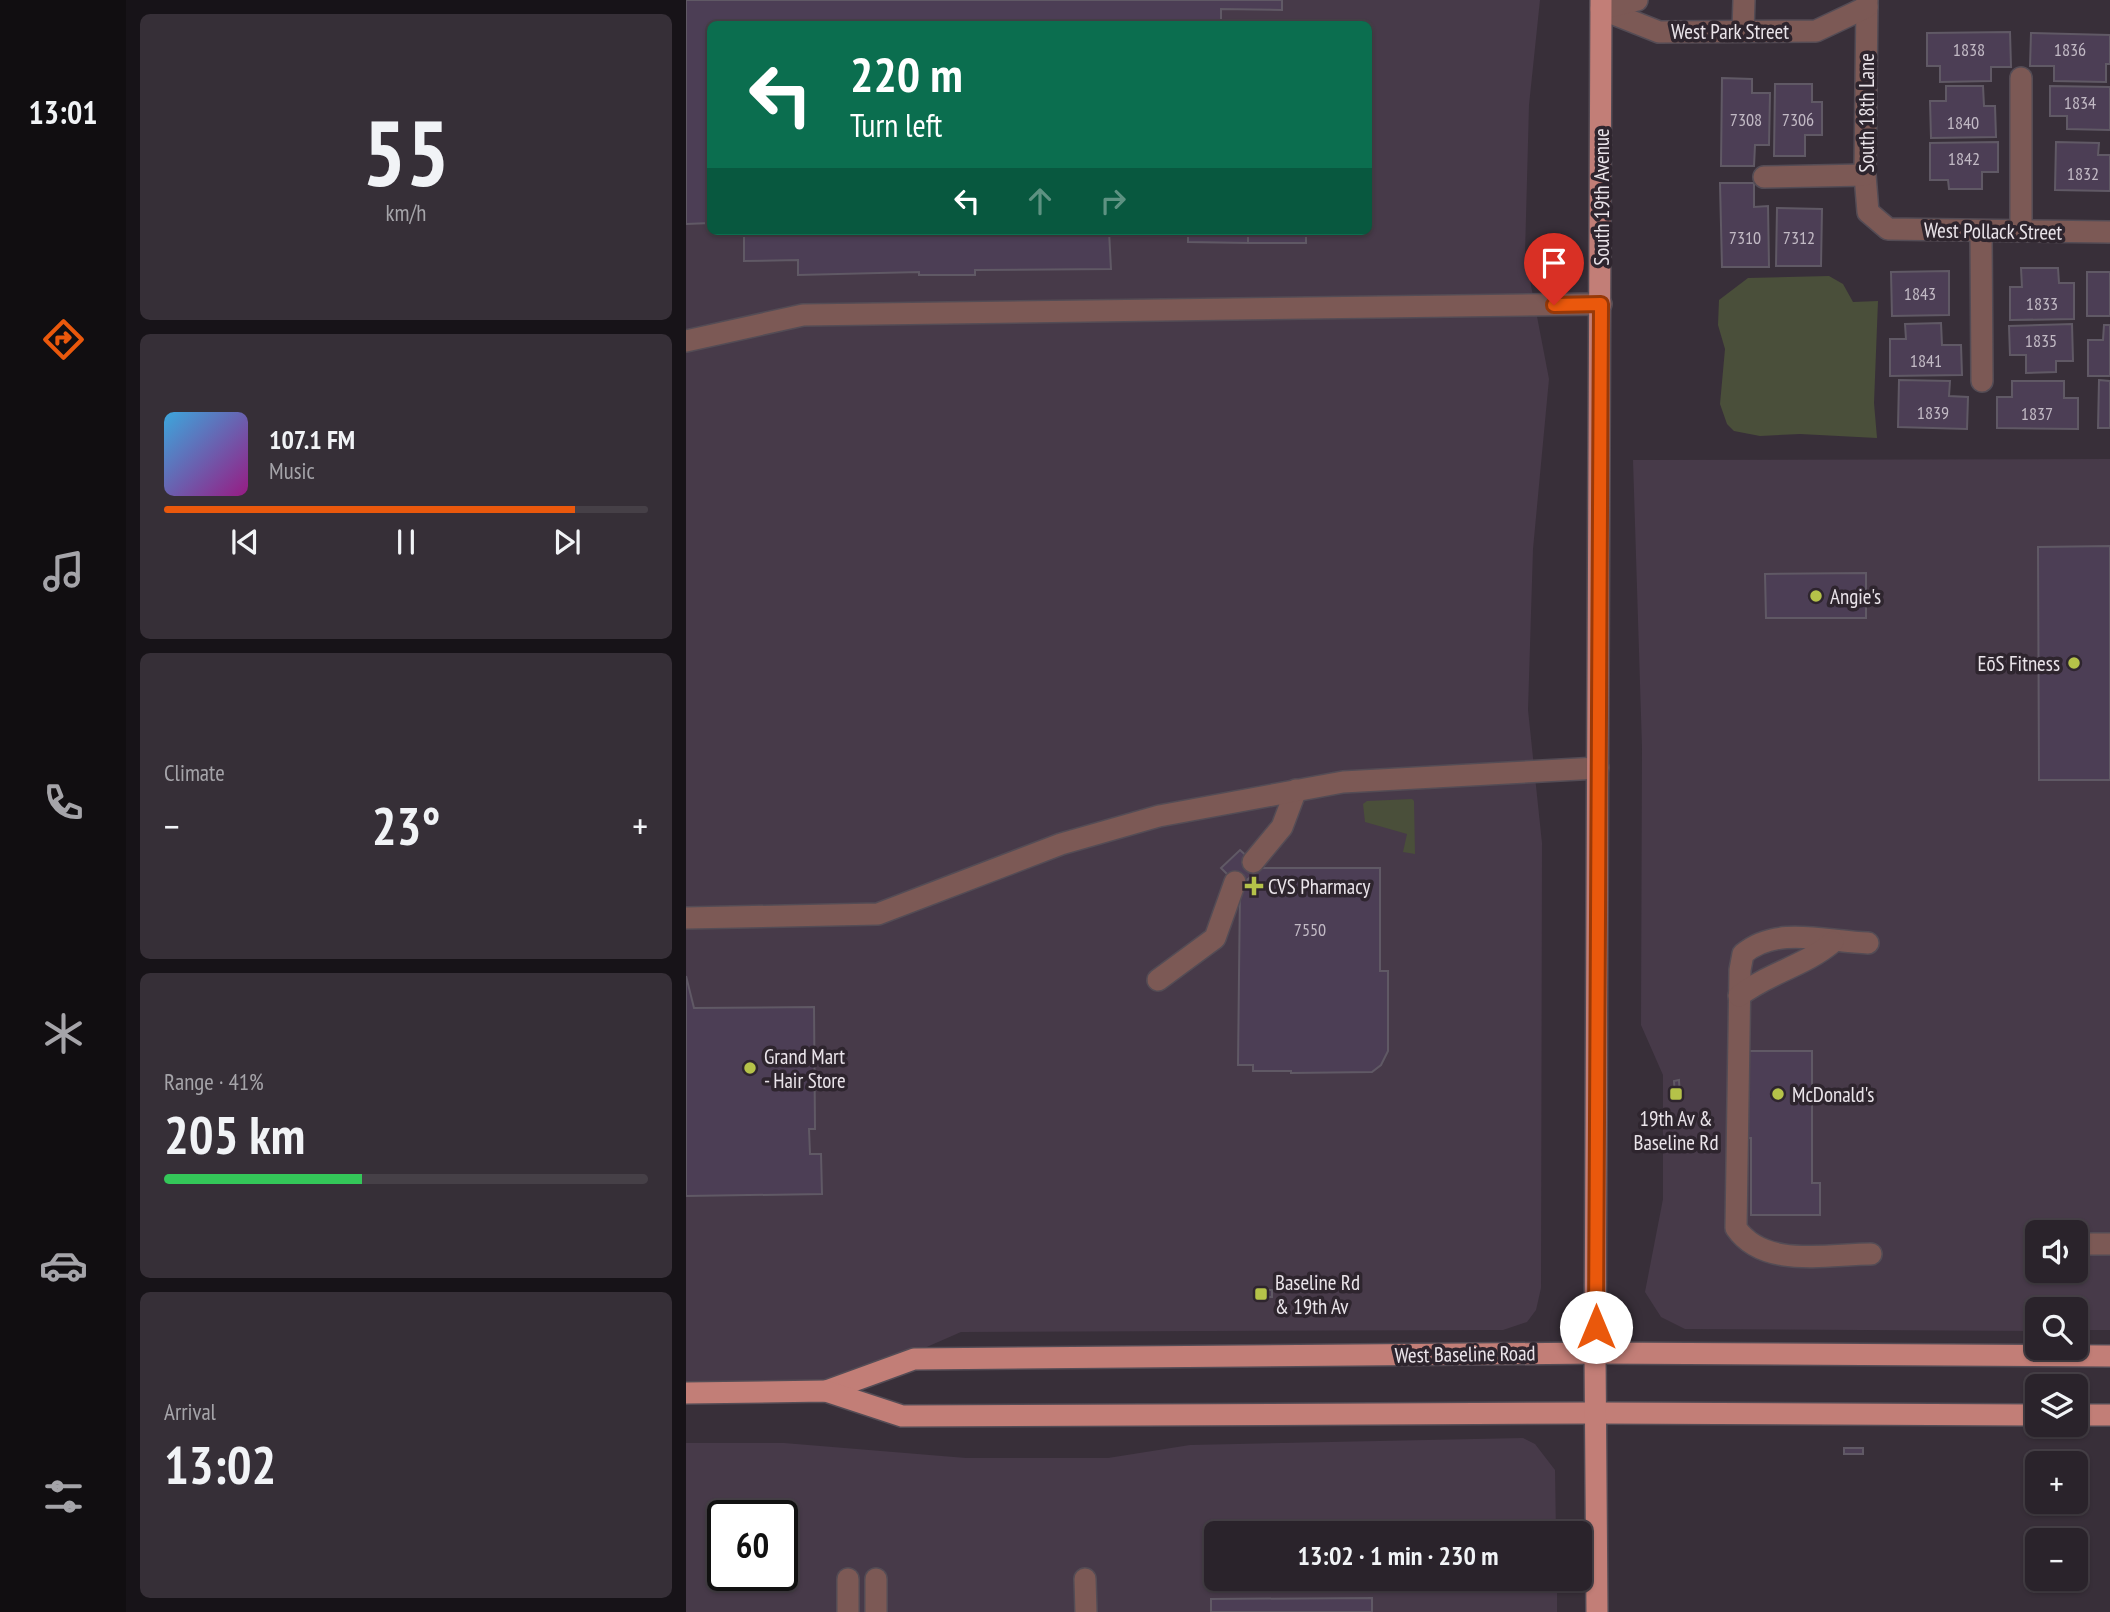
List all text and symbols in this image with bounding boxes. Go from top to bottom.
street label: West Park Street [1671,18,1789,45]
house number: 1838 [1953,38,1985,61]
house number: 1836 [2054,38,2086,61]
text: 220 m [850,42,963,106]
icon: left [735,49,826,140]
street label: South 18th Lane [1853,53,1880,173]
text: 13:01 [28,91,98,133]
house number: 1834 [2064,91,2096,114]
text: 55 [363,93,450,211]
text: Turn left [850,104,942,146]
house number: 7308 [1730,108,1762,131]
house number: 7306 [1782,108,1814,131]
house number: 1840 [1947,111,1979,134]
street label: South 19th Avenue [1588,128,1615,266]
house number: 1842 [1948,147,1980,170]
house number: 1832 [2067,162,2099,185]
icon: left [948,182,986,220]
icon: ahead [1021,182,1059,220]
icon: right [1094,182,1132,220]
text: km/h [386,198,426,227]
street label: West Pollack Street [1924,216,2063,246]
house number: 7310 [1729,226,1761,249]
house number: 7312 [1783,226,1815,249]
pin [1524,233,1584,305]
icon: arrive [1535,244,1573,282]
house number: 1843 [1904,282,1936,305]
house number: 1833 [2026,292,2058,315]
icon: directions [39,315,88,364]
house number: 1835 [2025,329,2057,352]
house number: 1841 [1910,349,1942,372]
house number: 1839 [1917,401,1949,424]
house number: 1837 [2021,402,2053,425]
text: 107.1 FM [269,423,355,456]
text: Music [269,456,315,485]
icon: previous [226,523,264,561]
icon: pause [387,523,425,561]
icon: next [548,523,586,561]
icon: music [39,547,88,596]
place label: Angie's [1830,583,1881,610]
marker: Angie's [1808,588,1824,604]
place label: EōS Fitness [1977,650,2060,677]
marker: EōS Fitness [2066,655,2082,671]
text: Climate [164,758,225,787]
icon: phone [39,778,88,827]
text: 23° [372,792,440,859]
text: − [164,801,180,850]
text: + [632,801,648,850]
place label: CVS Pharmacy [1268,873,1370,900]
marker: CVS Pharmacy [1246,878,1262,894]
house number: 7550 [1294,918,1326,941]
icon: climate [39,1009,88,1058]
place label: Grand Mart - Hair Store [764,1043,846,1094]
marker: Grand Mart - Hair Store [742,1060,758,1076]
text: Range · 41% [164,1067,264,1096]
place label: McDonald's [1792,1081,1874,1108]
marker: 19th Av & Baseline Rd [1668,1086,1684,1102]
marker: McDonald's [1770,1086,1786,1102]
text: 205 km [164,1101,305,1168]
place label: 19th Av & Baseline Rd [1633,1105,1719,1156]
map controls [2025,1220,2088,1591]
button: sound [2025,1220,2088,1283]
icon: car [39,1241,88,1290]
place label: Baseline Rd & 19th Av [1275,1269,1360,1320]
marker: Baseline Rd & 19th Av [1253,1286,1269,1302]
position arrow [1559,1290,1633,1364]
button: search [2025,1297,2088,1360]
street label: West Baseline Road [1394,1339,1536,1369]
button: layers [2025,1374,2088,1437]
text: Arrival [164,1397,216,1426]
text: 13:02 [164,1431,276,1498]
button: + [2025,1451,2088,1514]
icon: filters [39,1472,88,1521]
speed limit sign: 60 [707,1500,798,1591]
button: − [2025,1528,2088,1591]
text: 13:02 · 1 min · 230 m [1298,1539,1498,1572]

